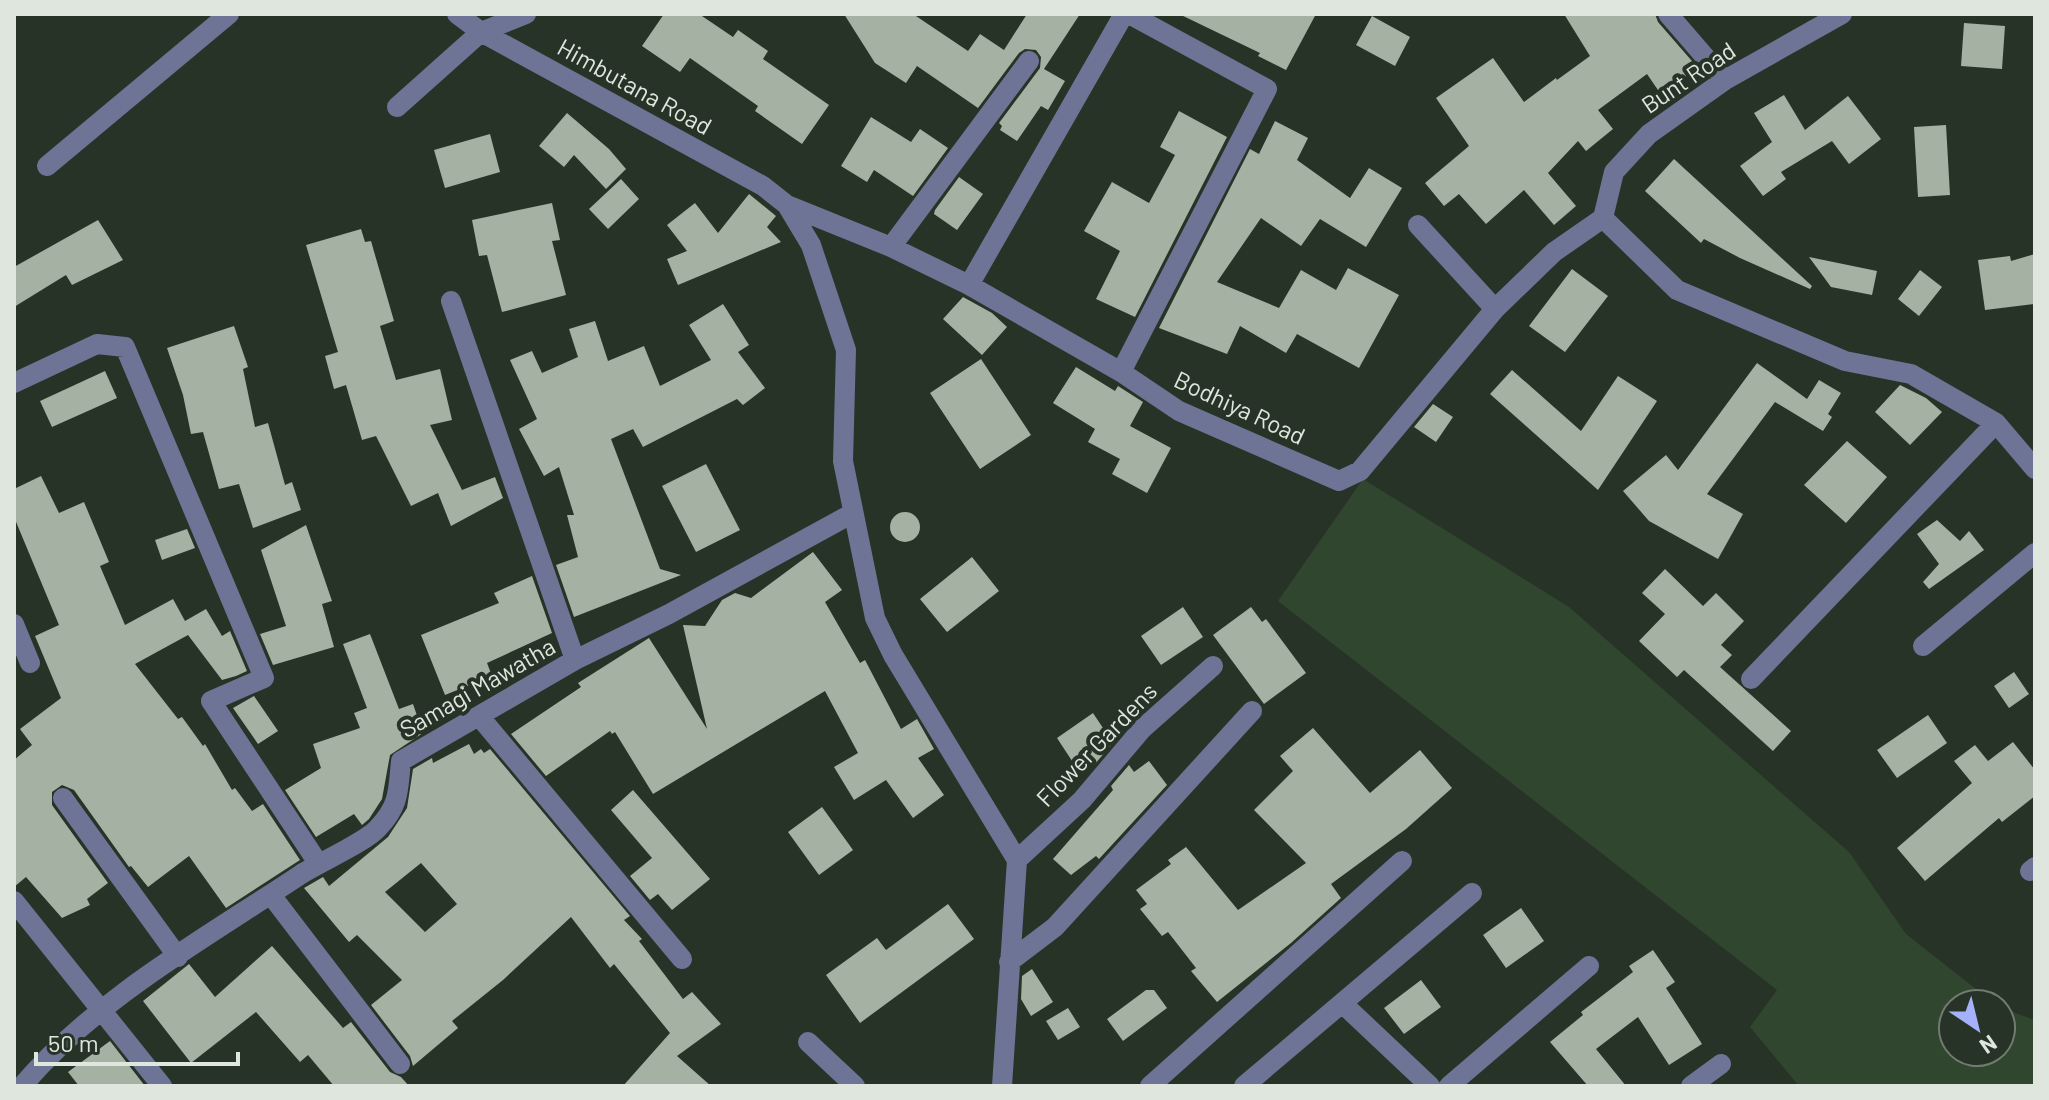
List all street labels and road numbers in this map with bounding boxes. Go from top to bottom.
street label: Himbutana Road [553,32,717,140]
street label: Bunt Road [1635,35,1741,119]
street label: Bodhiya Road [1170,364,1310,450]
street label: Samagi Mawatha [394,631,560,743]
street label: Flower Gardens [1030,676,1162,812]

